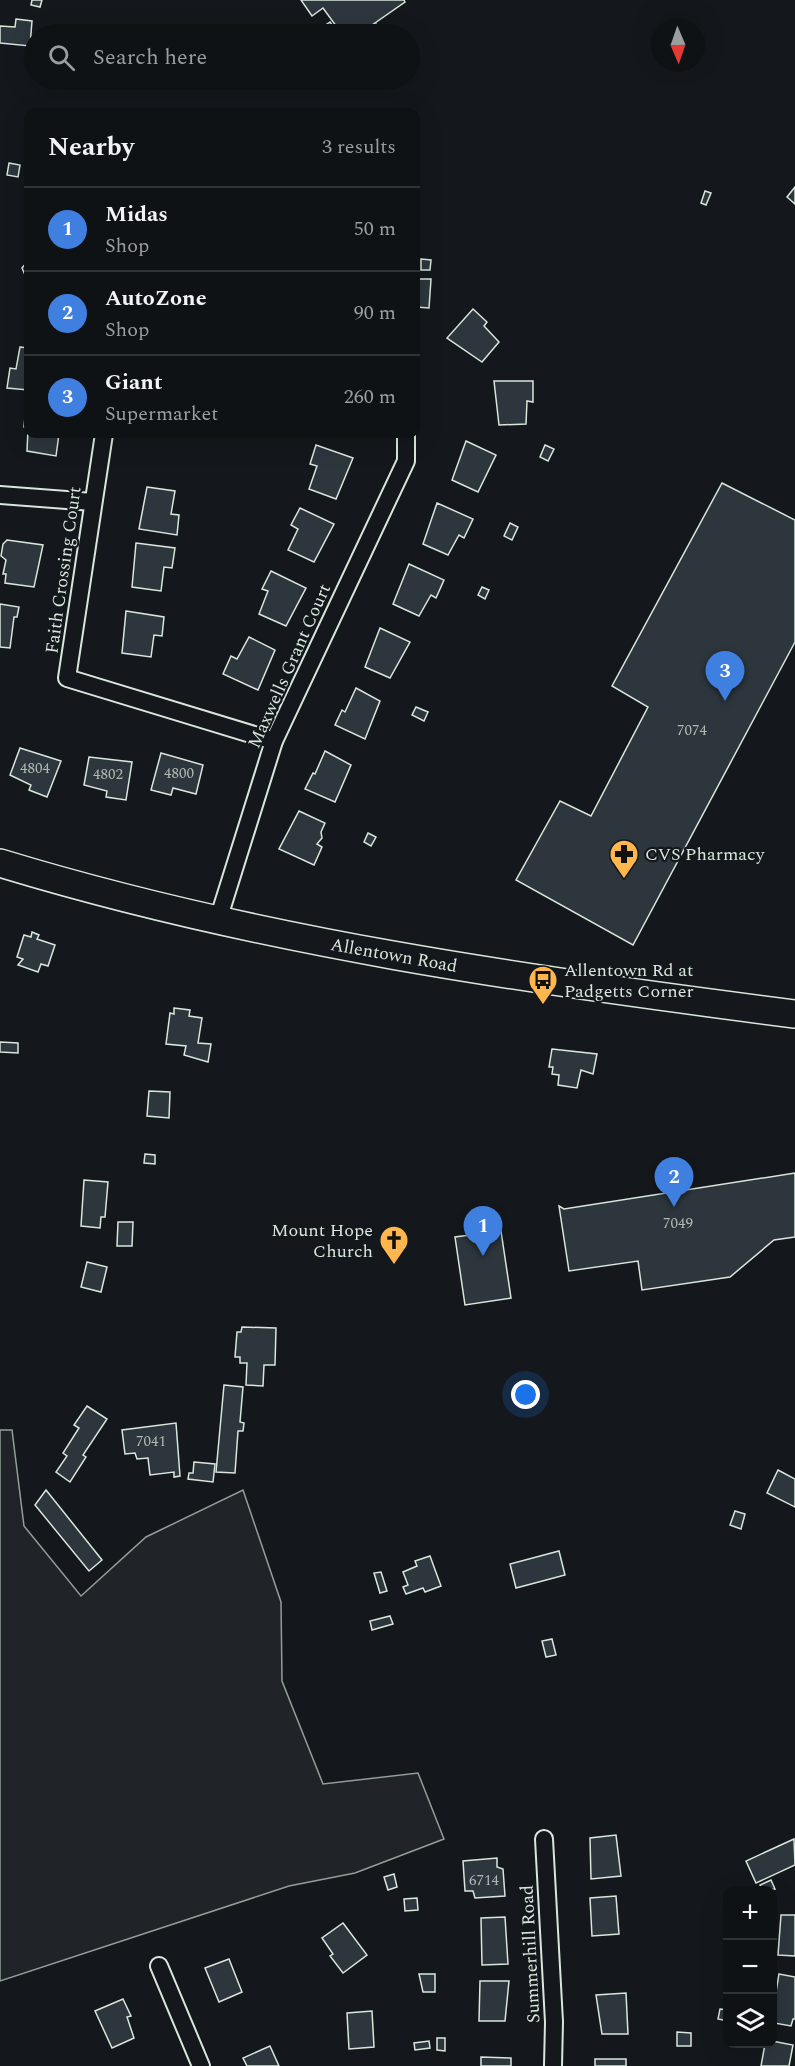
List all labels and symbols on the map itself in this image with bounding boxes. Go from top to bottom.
north arrow [651,18,705,72]
street label: Faith Crossing Court [38,485,89,655]
street label: Maxwells Grant Court [241,580,338,753]
pin: 3 [706,652,744,701]
house number: 7074 [677,719,707,742]
house number: 4804 [20,757,50,780]
house number: 4800 [164,762,194,785]
house number: 4802 [93,763,123,786]
pharmacy icon: CVS Pharmacy [608,838,640,880]
place label: CVS Pharmacy [645,841,766,868]
street label: Allentown Road [328,931,459,980]
place label: Allentown Rd at Padgetts Corner [564,957,694,1005]
bus stop icon: Allentown Rd at Padgetts Corner [527,964,559,1006]
pin: 2 [654,1158,694,1207]
pin: 1 [464,1206,502,1256]
house number: 7049 [663,1212,693,1235]
place label: Mount Hope Church [271,1217,373,1265]
church icon: Mount Hope Church [378,1224,410,1266]
your location [511,1380,540,1409]
house number: 7041 [136,1430,166,1453]
house number: 6714 [469,1869,499,1892]
street label: Summerhill Road [513,1884,548,2024]

